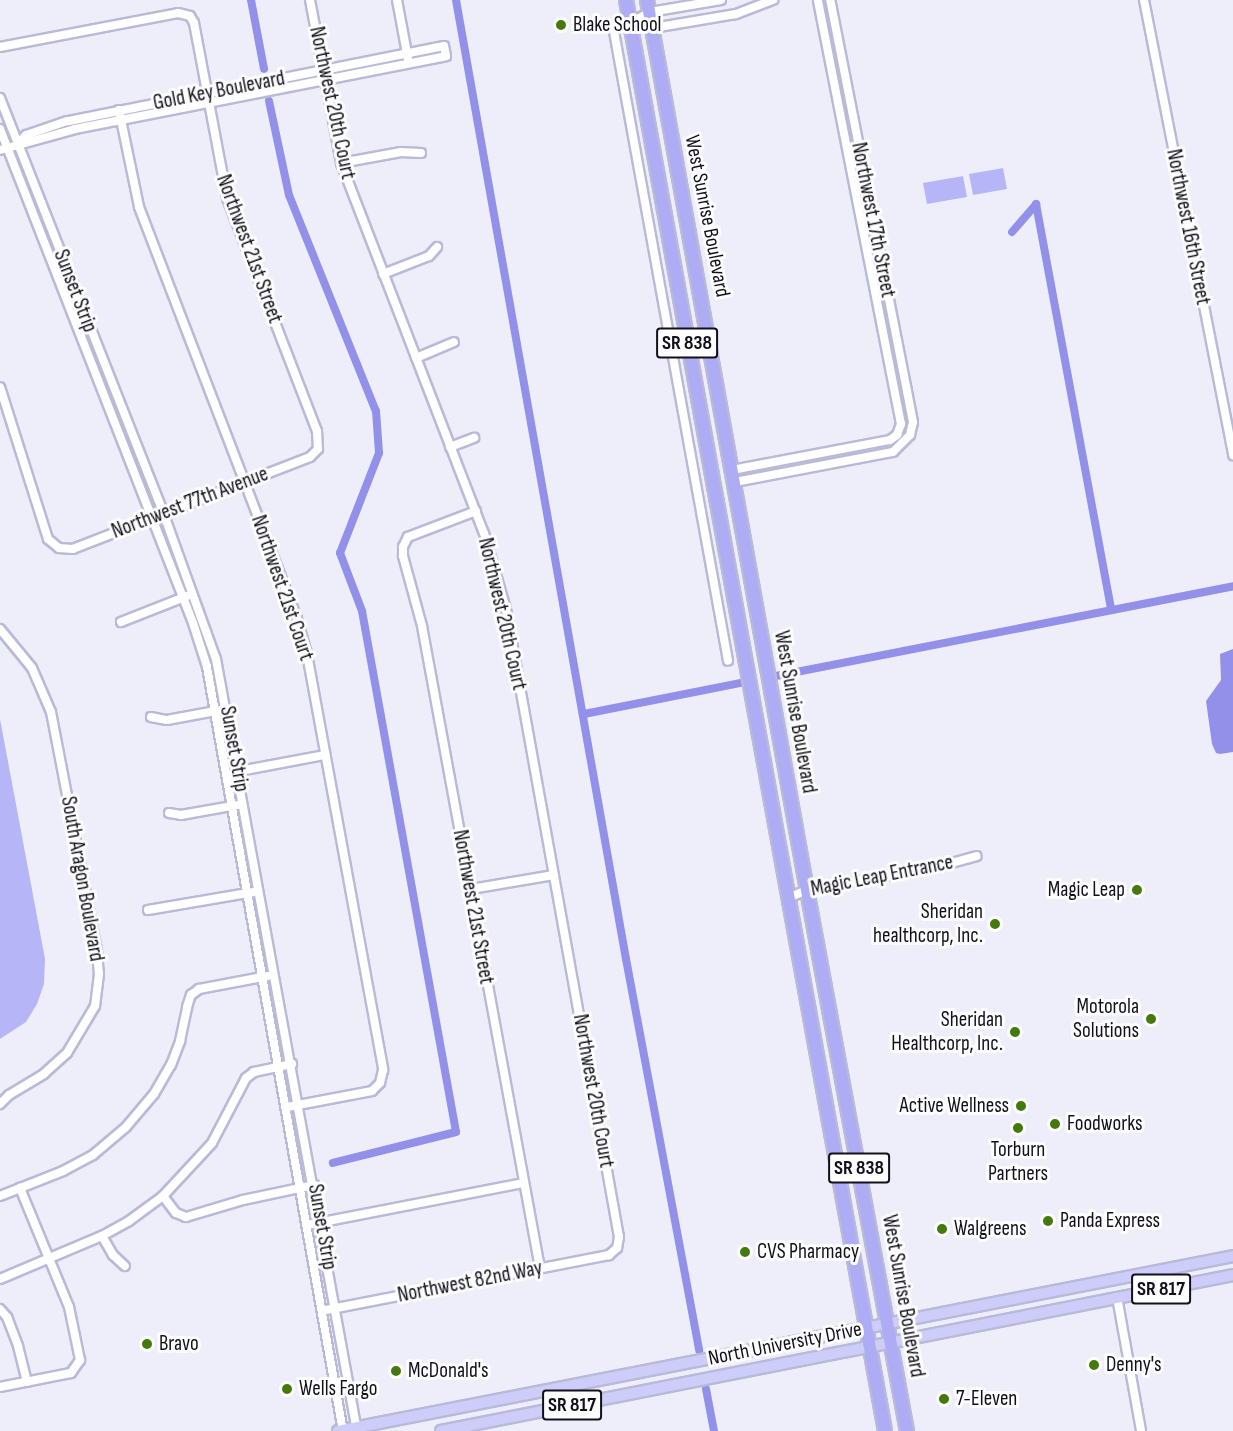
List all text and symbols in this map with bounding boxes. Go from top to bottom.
place label: Blake School [573,12,662,38]
marker: Blake School [554,18,568,32]
street label: Northwest 20th Court [304,24,360,182]
street label: Gold Key Boulevard [151,66,287,116]
street label: West Sunrise Boulevard [679,133,735,299]
street label: Northwest 17th Street [846,140,900,300]
street label: Northwest 16th Street [1161,147,1215,307]
street label: Northwest 21st Street [210,171,288,327]
street label: Sunset Strip [48,246,102,336]
road number: SR 838 [656,326,718,360]
street label: Northwest 77th Avenue [108,462,272,544]
street label: Northwest 21st Court [245,512,319,664]
street label: Northwest 20th Court [472,535,532,693]
street label: West Sunrise Boulevard [768,629,822,795]
street label: Sunset Strip [214,704,254,794]
street label: South Aragon Boulevard [55,795,109,963]
street label: Northwest 21st Street [447,828,499,986]
street label: Magic Leap Entrance [809,850,955,902]
place label: Magic Leap [1048,877,1125,903]
marker: Magic Leap [1130,883,1144,897]
place label: Sheridan healthcorp, Inc. [873,899,983,949]
marker: Sheridan healthcorp, Inc. [988,917,1002,931]
place label: Motorola Solutions [1073,994,1139,1044]
place label: Sheridan Healthcorp, Inc. [891,1007,1003,1057]
street label: Northwest 20th Court [567,1012,619,1170]
marker: Motorola Solutions [1144,1012,1158,1026]
marker: Sheridan Healthcorp, Inc. [1008,1025,1022,1039]
place label: Active Wellness [900,1093,1009,1119]
marker: Active Wellness [1014,1099,1028,1113]
place label: Foodworks [1067,1111,1143,1137]
marker: Foodworks [1048,1117,1062,1131]
marker: Torburn Partners [1011,1121,1025,1135]
place label: Torburn Partners [988,1137,1048,1187]
road number: SR 838 [828,1151,890,1185]
street label: Sunset Strip [302,1182,342,1272]
place label: Panda Express [1060,1208,1160,1234]
street label: West Sunrise Boulevard [876,1213,930,1379]
marker: Panda Express [1041,1214,1055,1228]
place label: Walgreens [954,1216,1027,1242]
marker: Walgreens [935,1222,949,1236]
place label: CVS Pharmacy [757,1239,859,1265]
marker: CVS Pharmacy [738,1245,752,1259]
street label: Northwest 82nd Way [396,1256,544,1308]
road number: SR 817 [1131,1272,1191,1306]
street label: North University Drive [706,1317,864,1371]
place label: Bravo [159,1331,199,1357]
marker: Bravo [140,1337,154,1351]
place label: Denny's [1106,1352,1162,1378]
place label: McDonald's [408,1358,488,1384]
marker: Denny's [1087,1358,1101,1372]
marker: McDonald's [389,1364,403,1378]
place label: Wells Fargo [299,1376,378,1402]
marker: Wells Fargo [280,1382,294,1396]
place label: 7-Eleven [956,1386,1017,1412]
road number: SR 817 [542,1388,602,1422]
marker: 7-Eleven [937,1392,951,1406]

